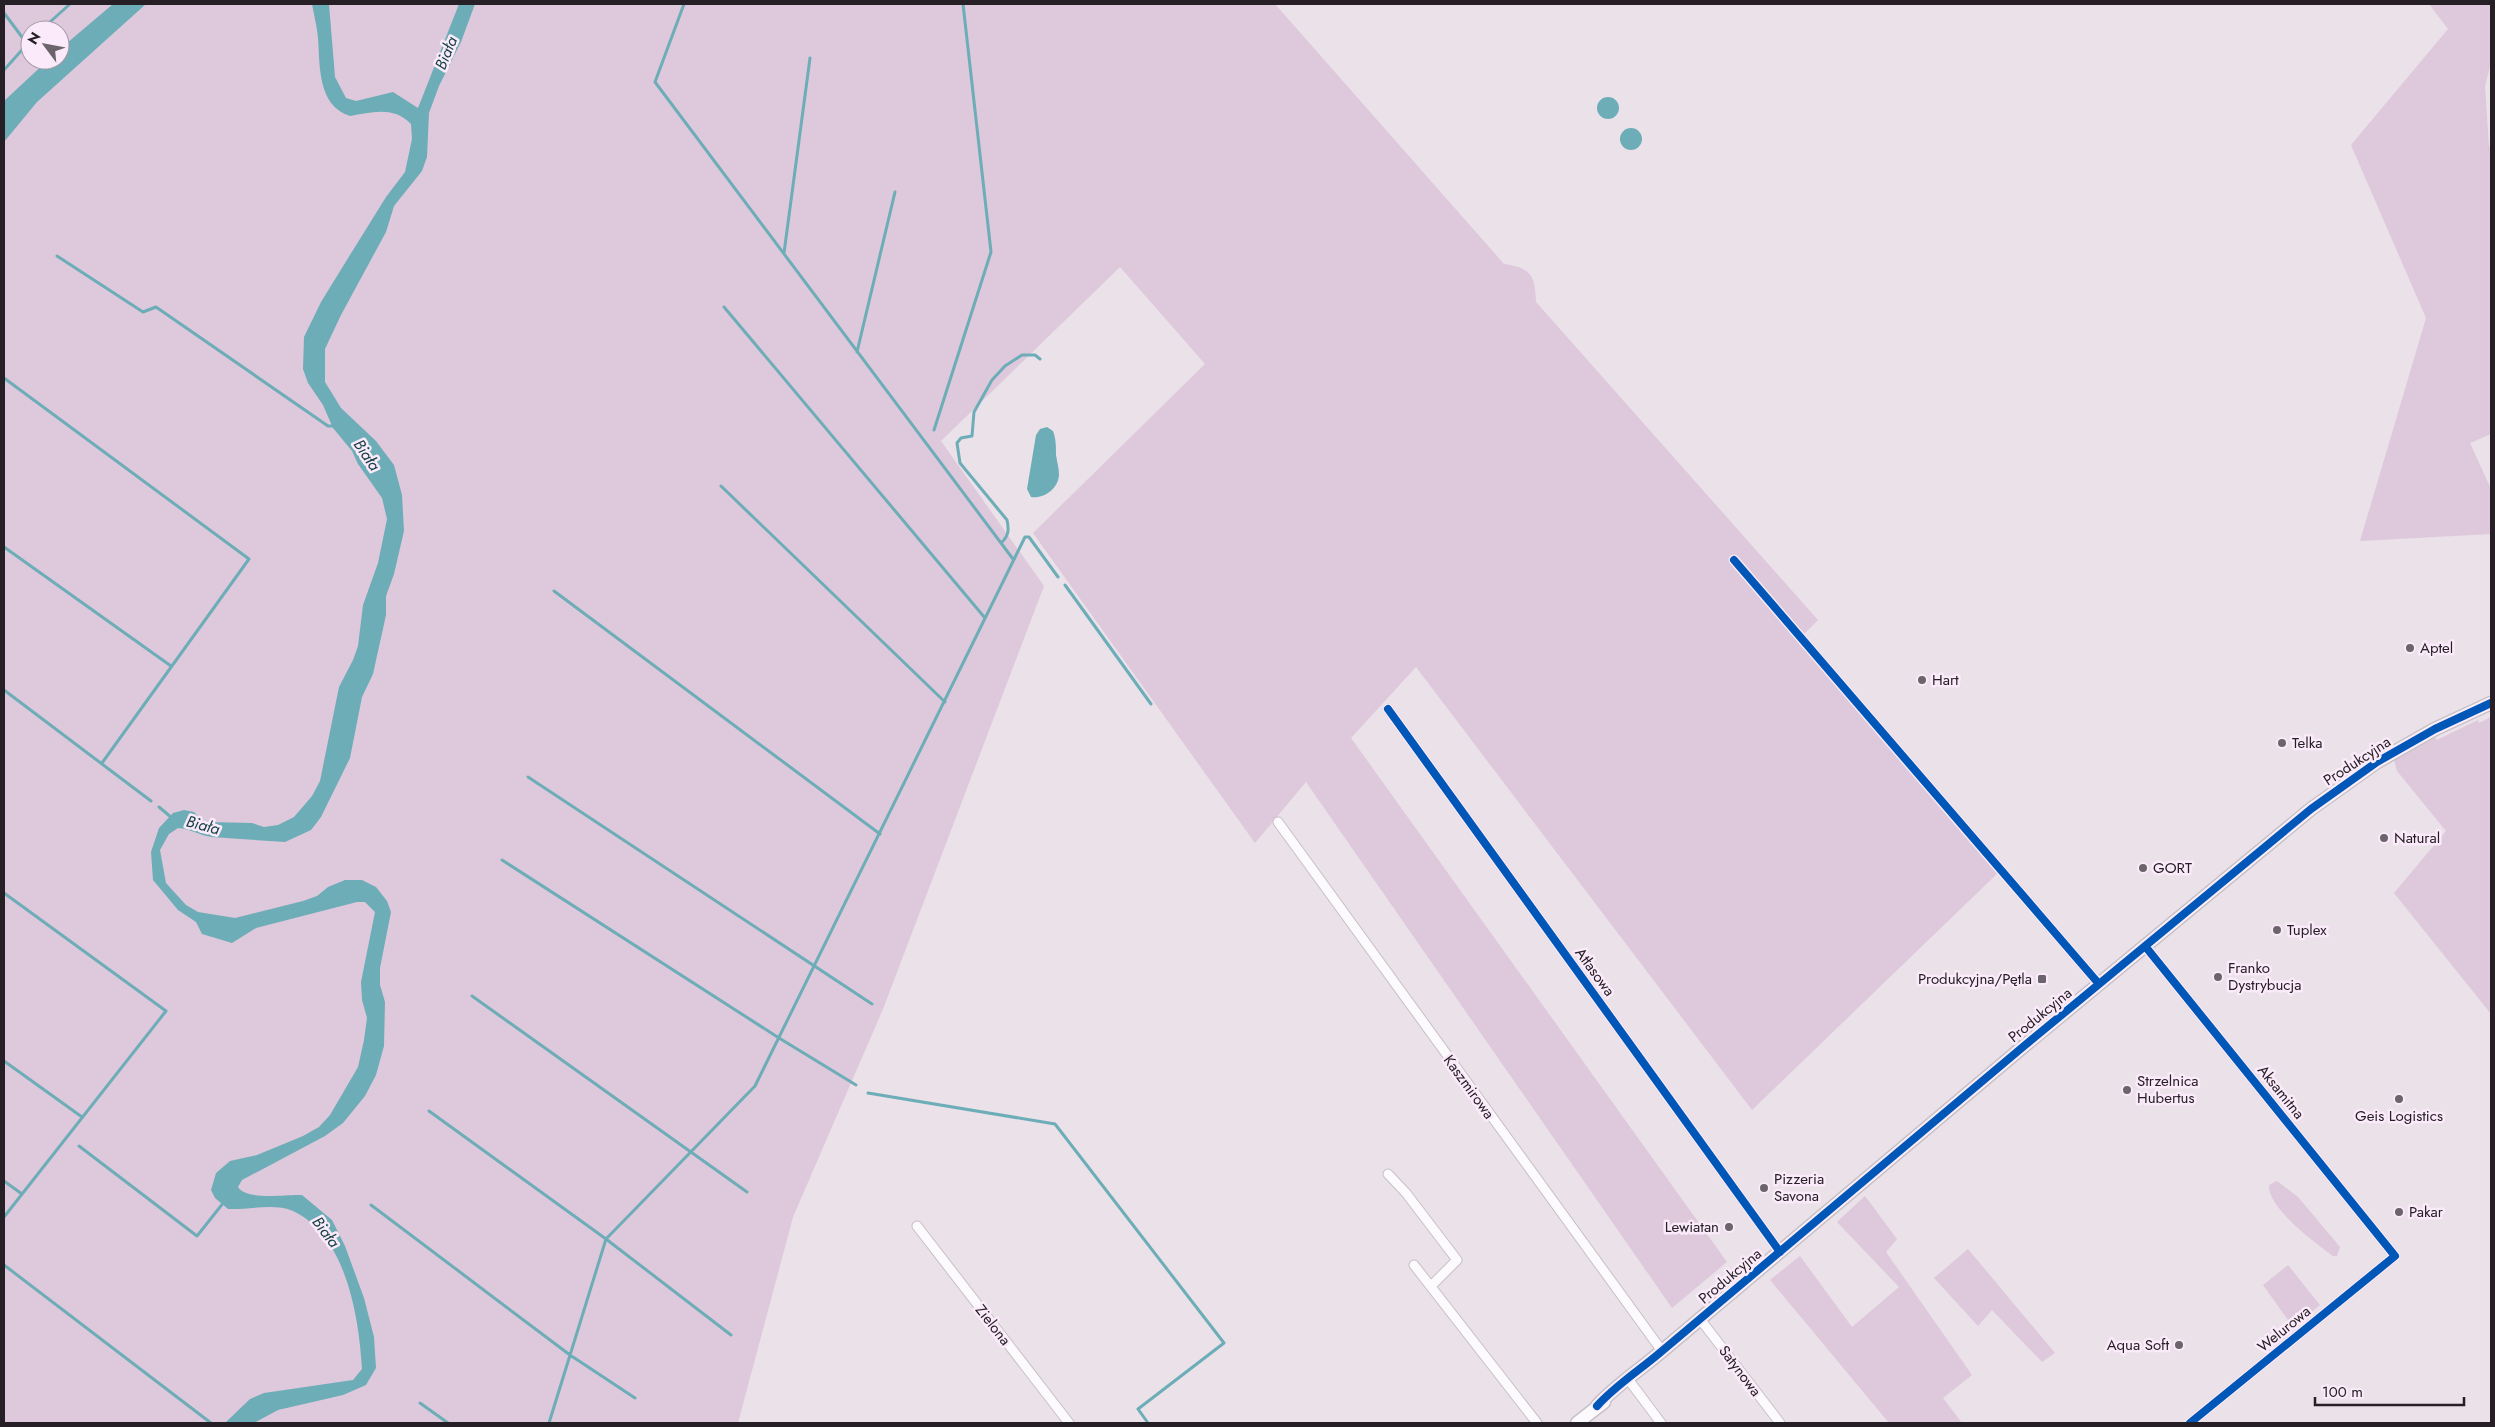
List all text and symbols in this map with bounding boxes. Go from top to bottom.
north arrow [20,20,70,70]
text: N [23,28,45,48]
water label: Biała [429,33,463,73]
water label: Biała [348,434,386,476]
place label: Aptel [2420,637,2453,659]
marker: Aptel [2404,642,2416,654]
place label: Hart [1932,669,1959,691]
marker: Hart [1916,674,1928,686]
street label: Produkcyjna [2319,731,2395,791]
place label: Telka [2292,732,2322,754]
marker: Telka [2276,737,2288,749]
water label: Biała [184,809,223,841]
place label: Natural [2394,827,2440,849]
marker: Natural [2378,832,2390,844]
place label: GORT [2153,857,2192,879]
marker: GORT [2137,862,2149,874]
place label: Tuplex [2287,919,2327,941]
marker: Tuplex [2271,924,2283,936]
street label: Atłasowa [1570,943,1620,1001]
place label: Franko Dystrybucja [2228,957,2301,996]
place label: Produkcyjna/Pętla [1918,968,2032,990]
marker: Franko Dystrybucja [2212,971,2224,983]
marker: Produkcyjna/Pętla [2036,973,2048,985]
street label: Produkcyjna [2003,982,2077,1048]
street label: Kaszmirowa [1438,1050,1500,1124]
street label: Aksamitna [2252,1060,2310,1124]
place label: Strzelnica Hubertus [2137,1070,2198,1109]
marker: Strzelnica Hubertus [2121,1084,2133,1096]
marker: Geis Logistics [2393,1093,2405,1105]
place label: Geis Logistics [2355,1105,2443,1127]
place label: Pizzeria Savona [1774,1168,1824,1207]
marker: Pizzeria Savona [1758,1182,1770,1194]
place label: Pakar [2409,1201,2444,1223]
marker: Pakar [2393,1206,2405,1218]
water label: Biała [307,1212,345,1253]
place label: Lewiatan [1665,1216,1719,1238]
marker: Lewiatan [1723,1221,1735,1233]
street label: Produkcyjna [1694,1243,1766,1309]
street label: Zielona [970,1300,1016,1350]
street label: Welurowa [2253,1301,2315,1357]
place label: Aqua Soft [2107,1334,2169,1356]
marker: Aqua Soft [2173,1339,2185,1351]
street label: Satynowa [1713,1341,1767,1401]
scale bar [2315,1374,2464,1406]
text: 100 m [2322,1381,2363,1403]

